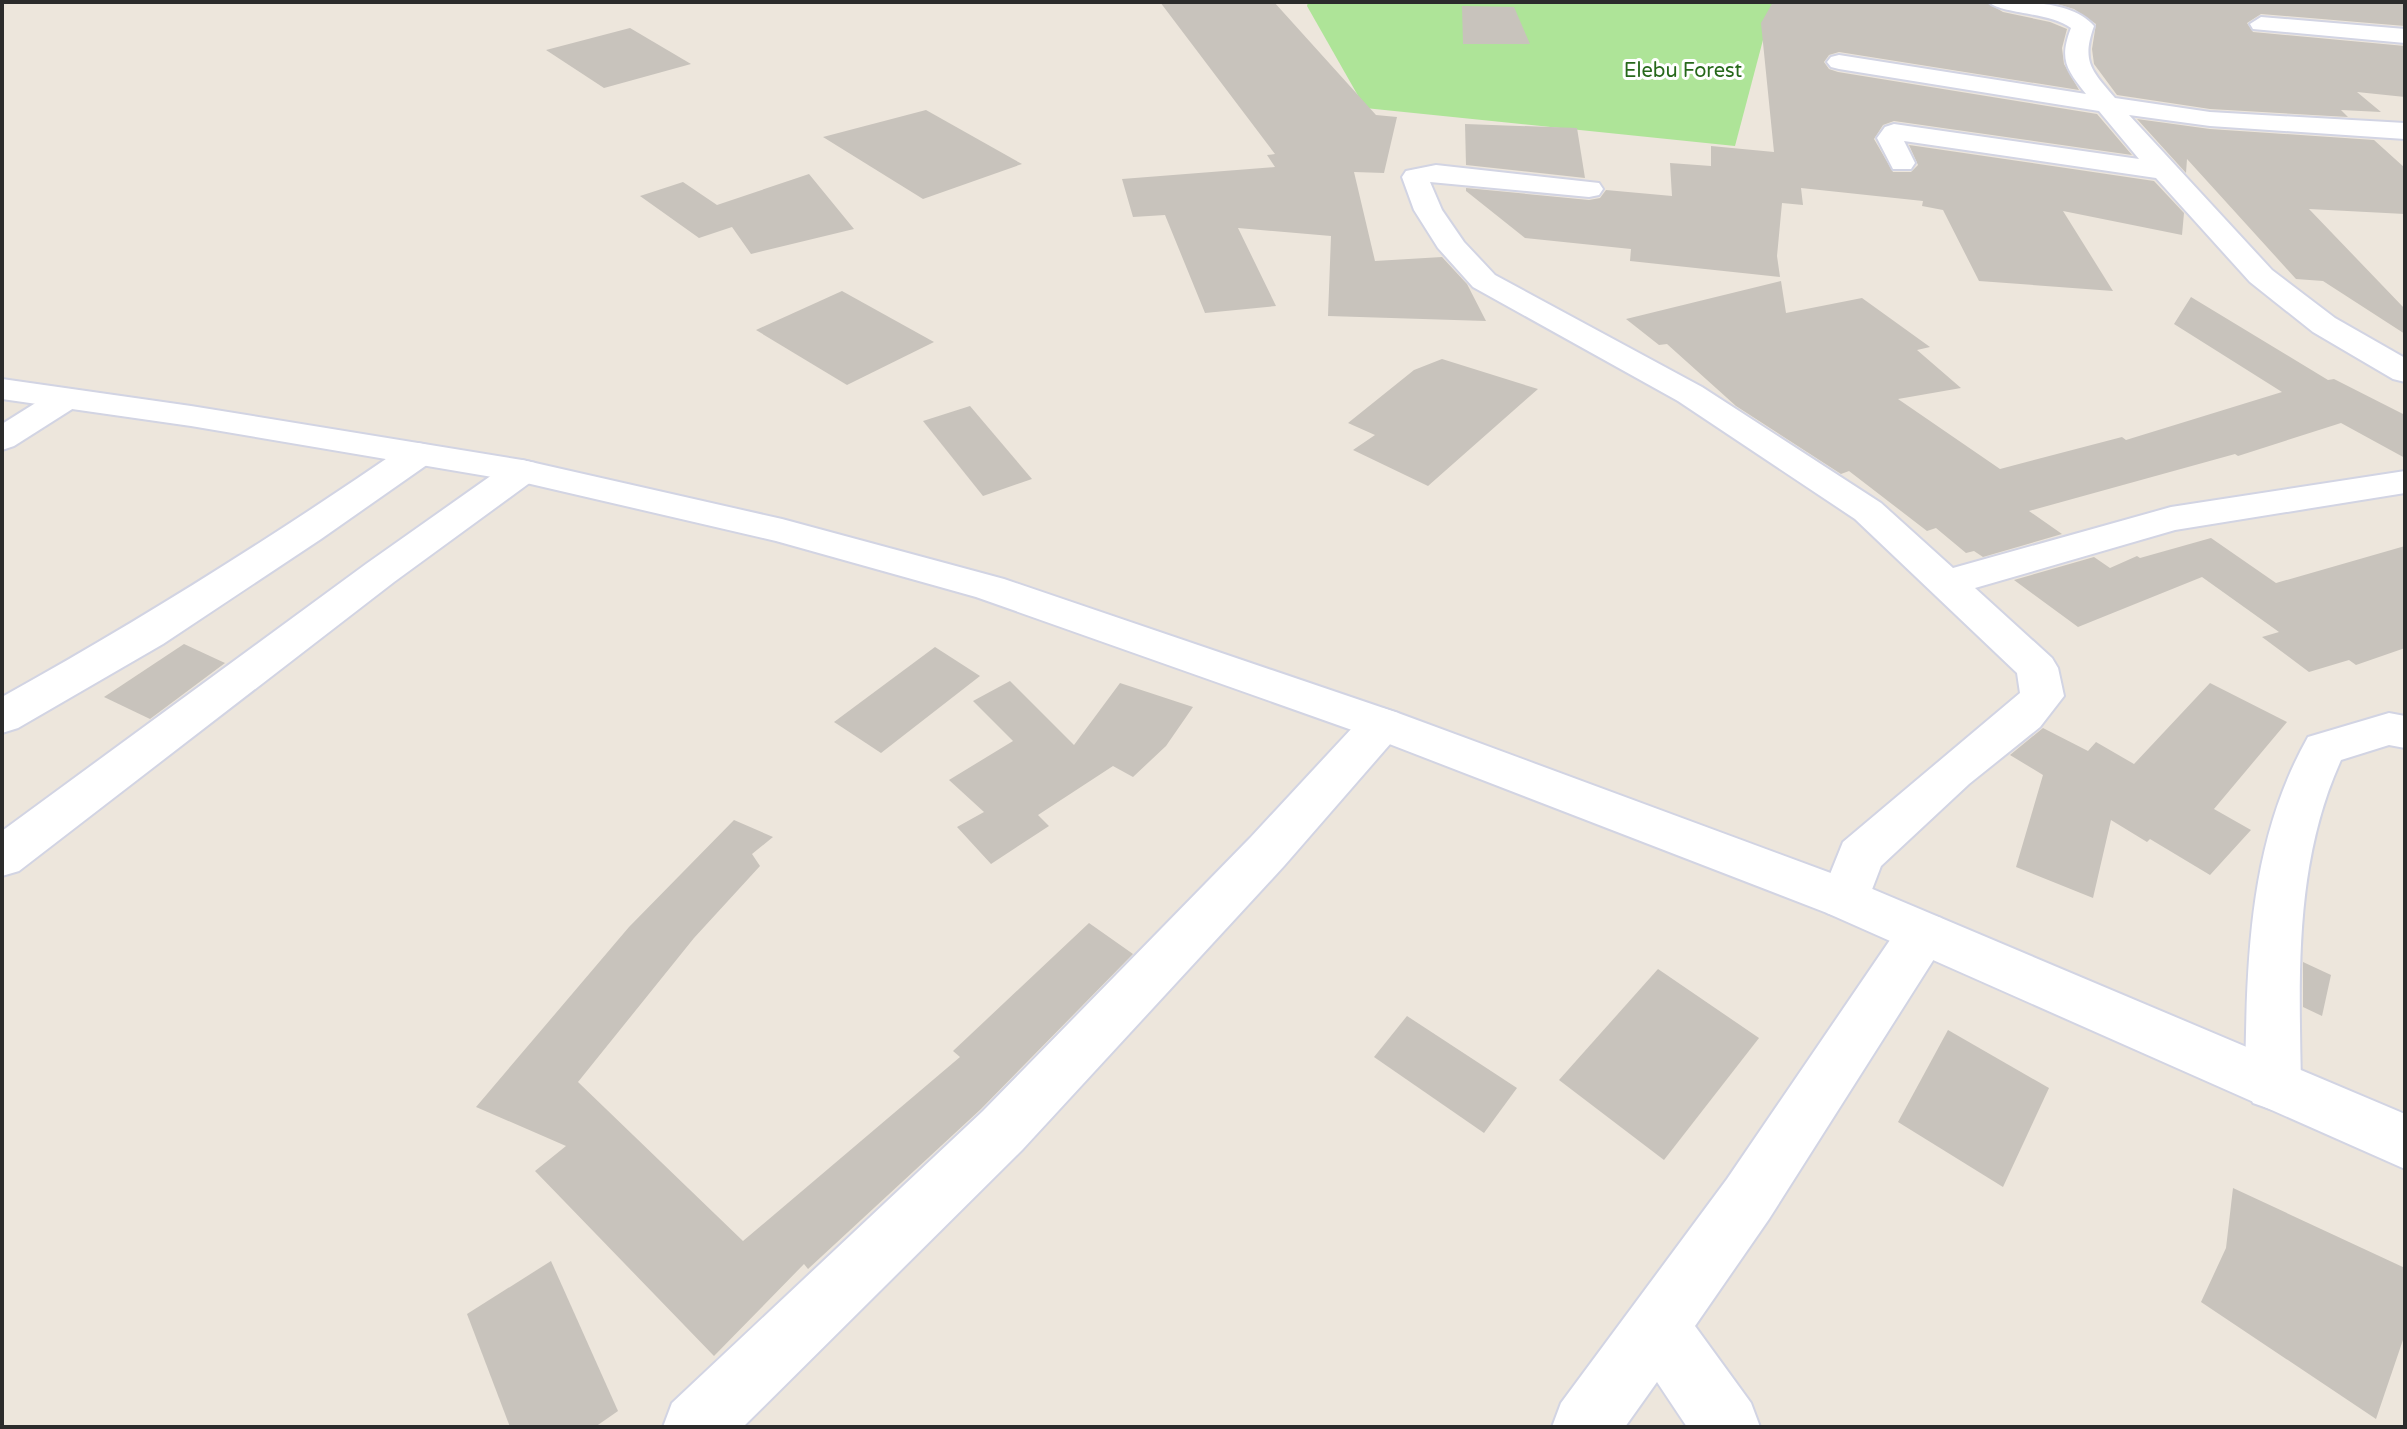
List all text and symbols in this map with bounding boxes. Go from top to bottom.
park label: Elebu Forest [1624,59,1743,83]

